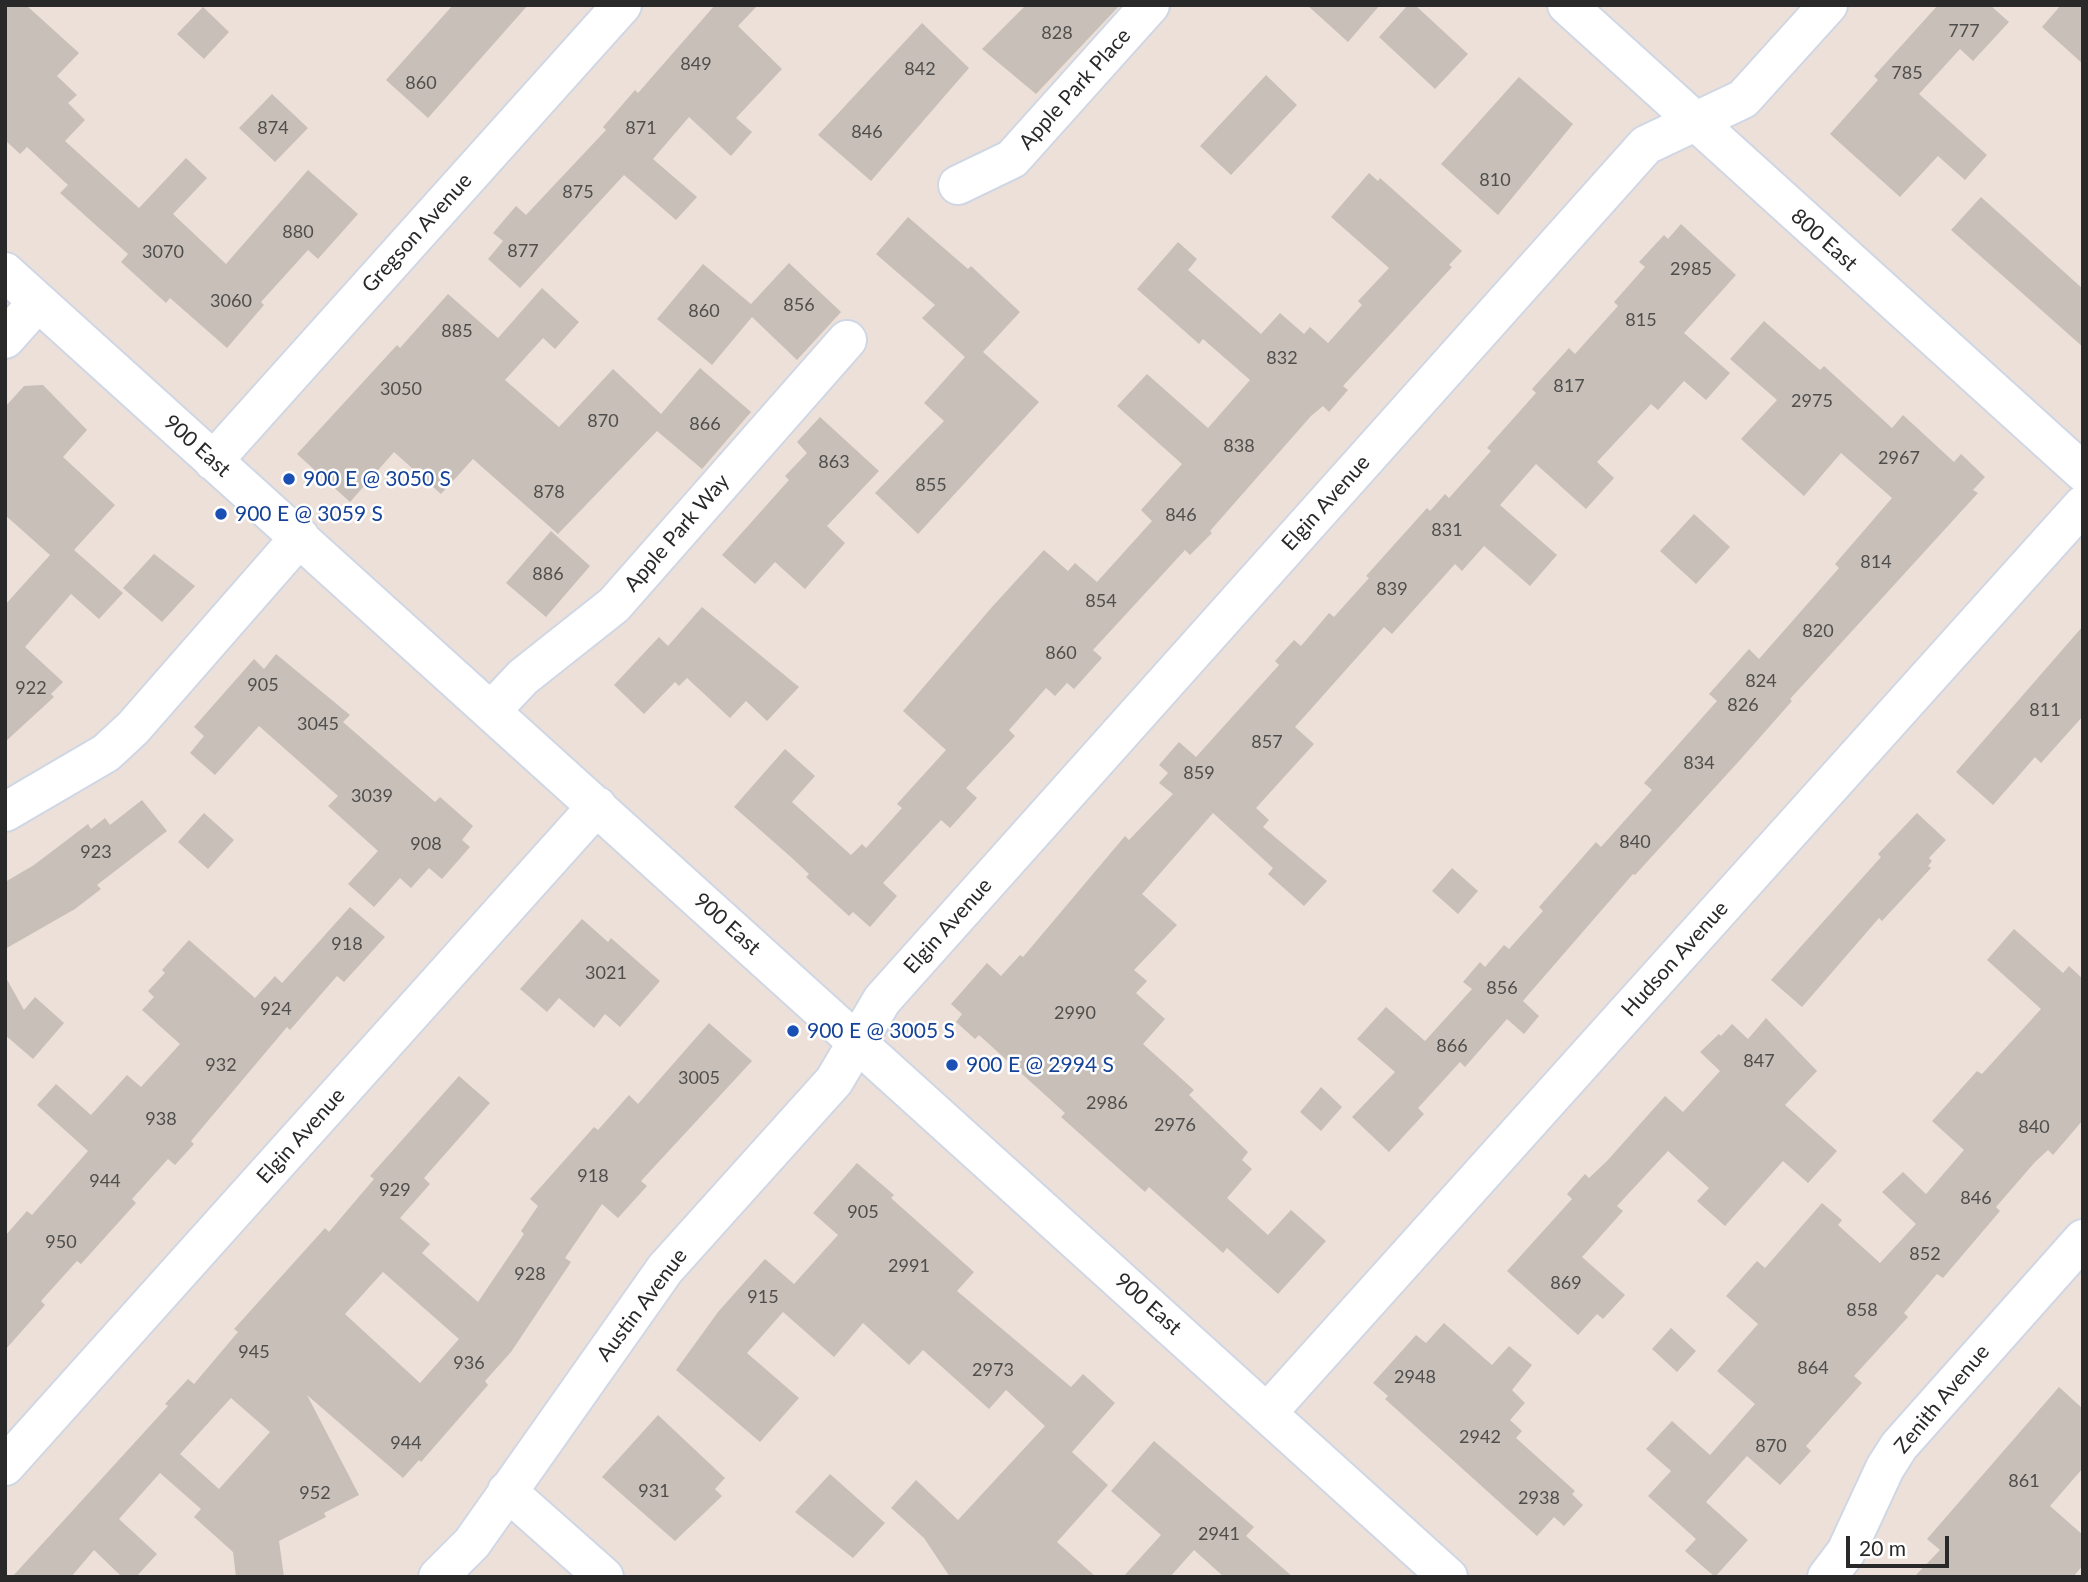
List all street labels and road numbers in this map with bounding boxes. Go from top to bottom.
street label: Apple Park Place [1014,23,1136,155]
street label: Gregson Avenue [357,168,477,298]
street label: 800 East [1785,204,1863,276]
street label: 900 East [158,410,236,482]
street label: Elgin Avenue [1277,450,1375,556]
street label: Apple Park Way [619,469,735,597]
street label: Elgin Avenue [899,873,997,979]
street label: 900 East [688,888,766,960]
street label: Hudson Avenue [1616,896,1734,1022]
street label: Elgin Avenue [252,1083,350,1189]
street label: Austin Avenue [592,1244,692,1366]
street label: 900 East [1109,1268,1187,1340]
street label: Zenith Avenue [1889,1340,1995,1458]

